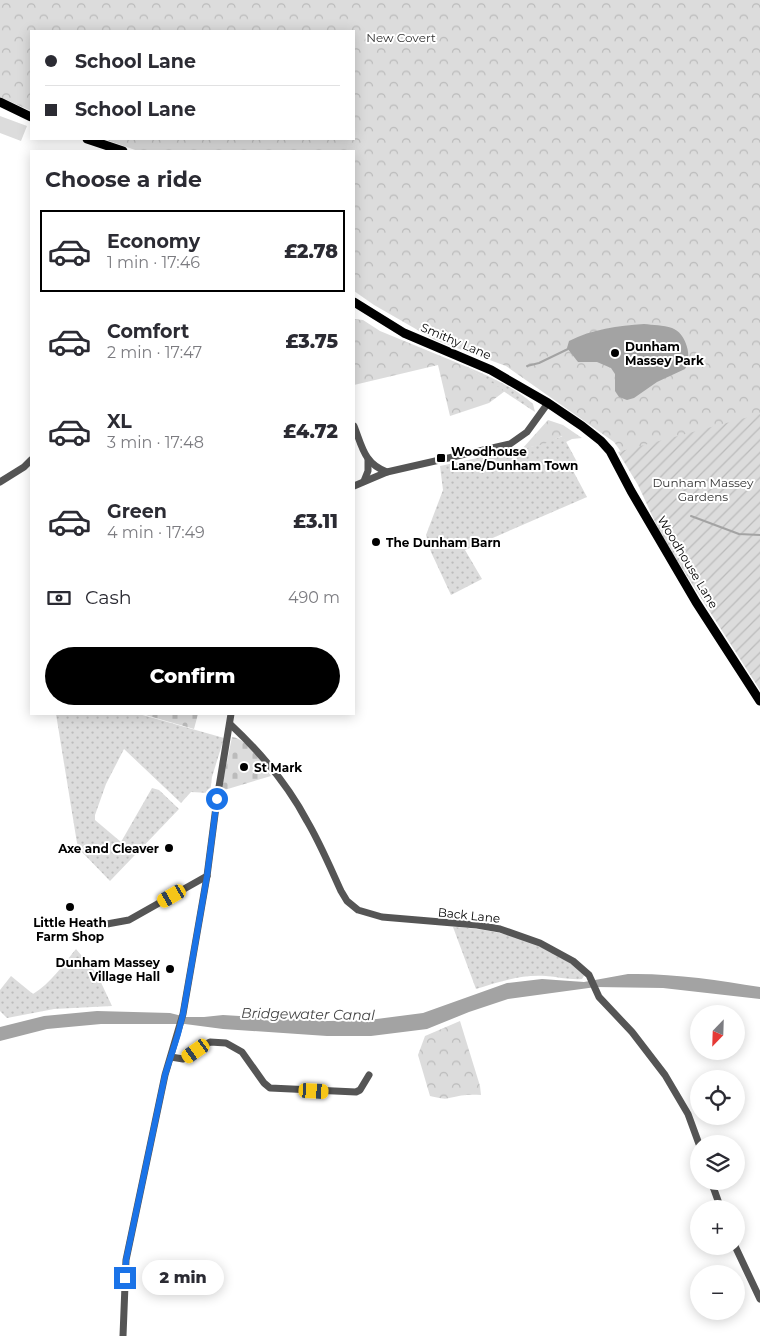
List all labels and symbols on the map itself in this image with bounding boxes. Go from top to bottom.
park label: New Covert [366,30,436,45]
street label: Smithy Lane [418,319,494,363]
place label: Dunham Massey Park [625,339,704,368]
marker: Dunham Massey Park [609,347,621,359]
place label: Woodhouse Lane/Dunham Town [451,444,578,473]
marker: Woodhouse Lane/Dunham Town [435,452,447,464]
park label: Dunham Massey Gardens [652,475,754,504]
street label: Woodhouse Lane [654,513,722,611]
place label: The Dunham Barn [386,535,501,550]
marker: The Dunham Barn [370,536,382,548]
place label: St Mark [254,760,302,775]
marker: St Mark [238,761,250,773]
route start [206,788,228,810]
place label: Axe and Cleaver [57,841,159,856]
marker: Axe and Cleaver [163,842,175,854]
car [155,882,188,910]
marker: Little Heath Farm Shop [64,901,76,913]
street label: Back Lane [437,904,501,926]
place label: Little Heath Farm Shop [33,915,107,944]
place label: Dunham Massey Village Hall [56,955,161,984]
marker: Dunham Massey Village Hall [164,963,176,975]
water label: Bridgewater Canal [241,1004,375,1024]
north arrow [690,1005,745,1060]
car [179,1036,212,1066]
car [298,1083,329,1099]
callout: 2 min [142,1260,225,1296]
route end [114,1267,136,1289]

